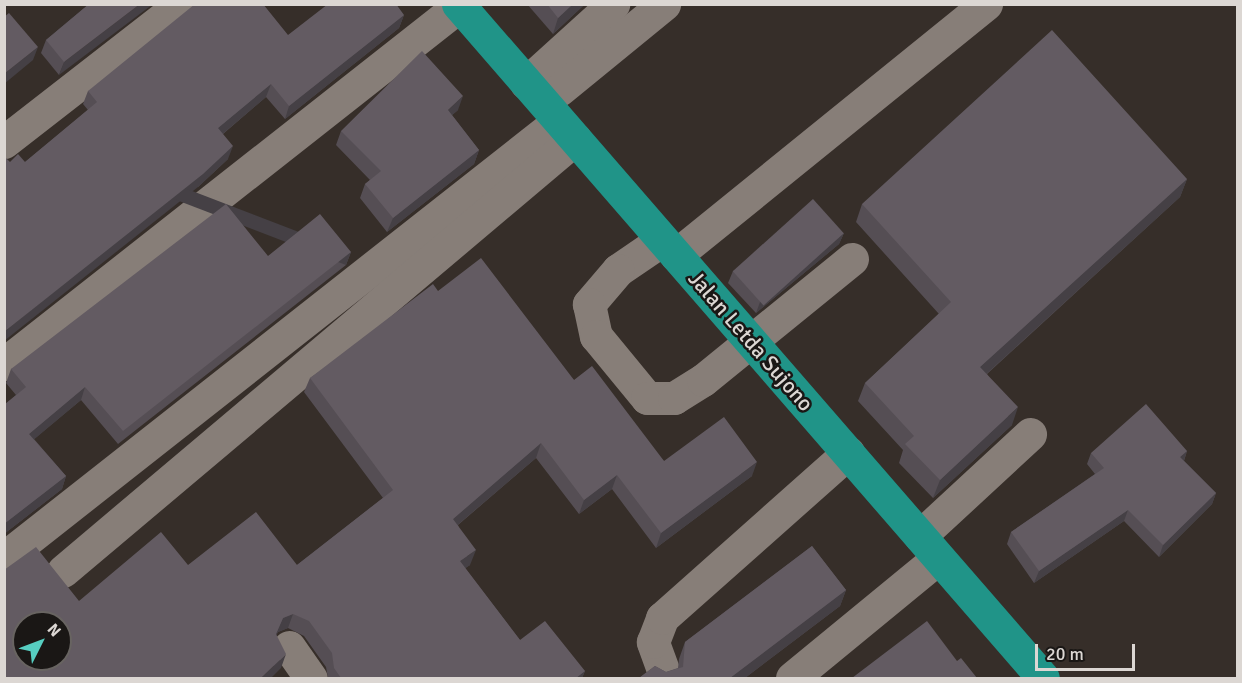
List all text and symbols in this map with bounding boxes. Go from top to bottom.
street label: Jalan Letda Sujono [683,265,819,417]
north arrow [12,611,72,671]
text: N [43,619,65,641]
scale bar [1038,632,1138,670]
text: 20 m [1046,643,1084,665]

